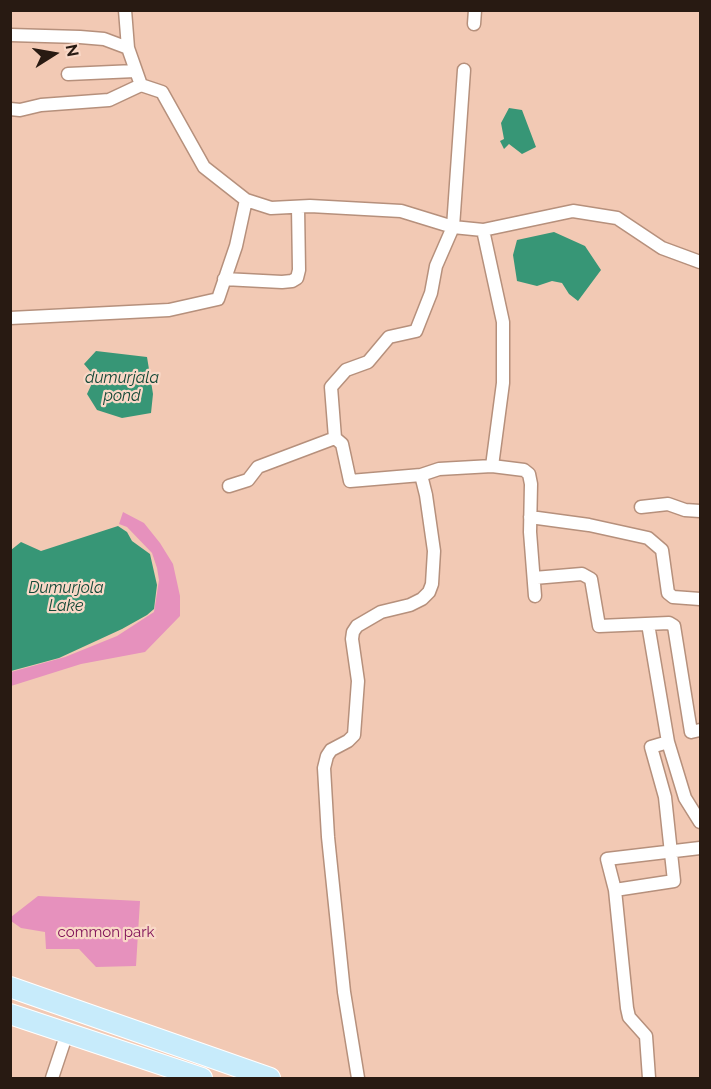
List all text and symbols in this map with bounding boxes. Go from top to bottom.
north arrow [24,24,84,84]
text: N [62,43,83,58]
water label: dumurjala pond [85,368,159,406]
water label: Dumurjola Lake [28,578,104,616]
park label: common park [58,923,154,941]

